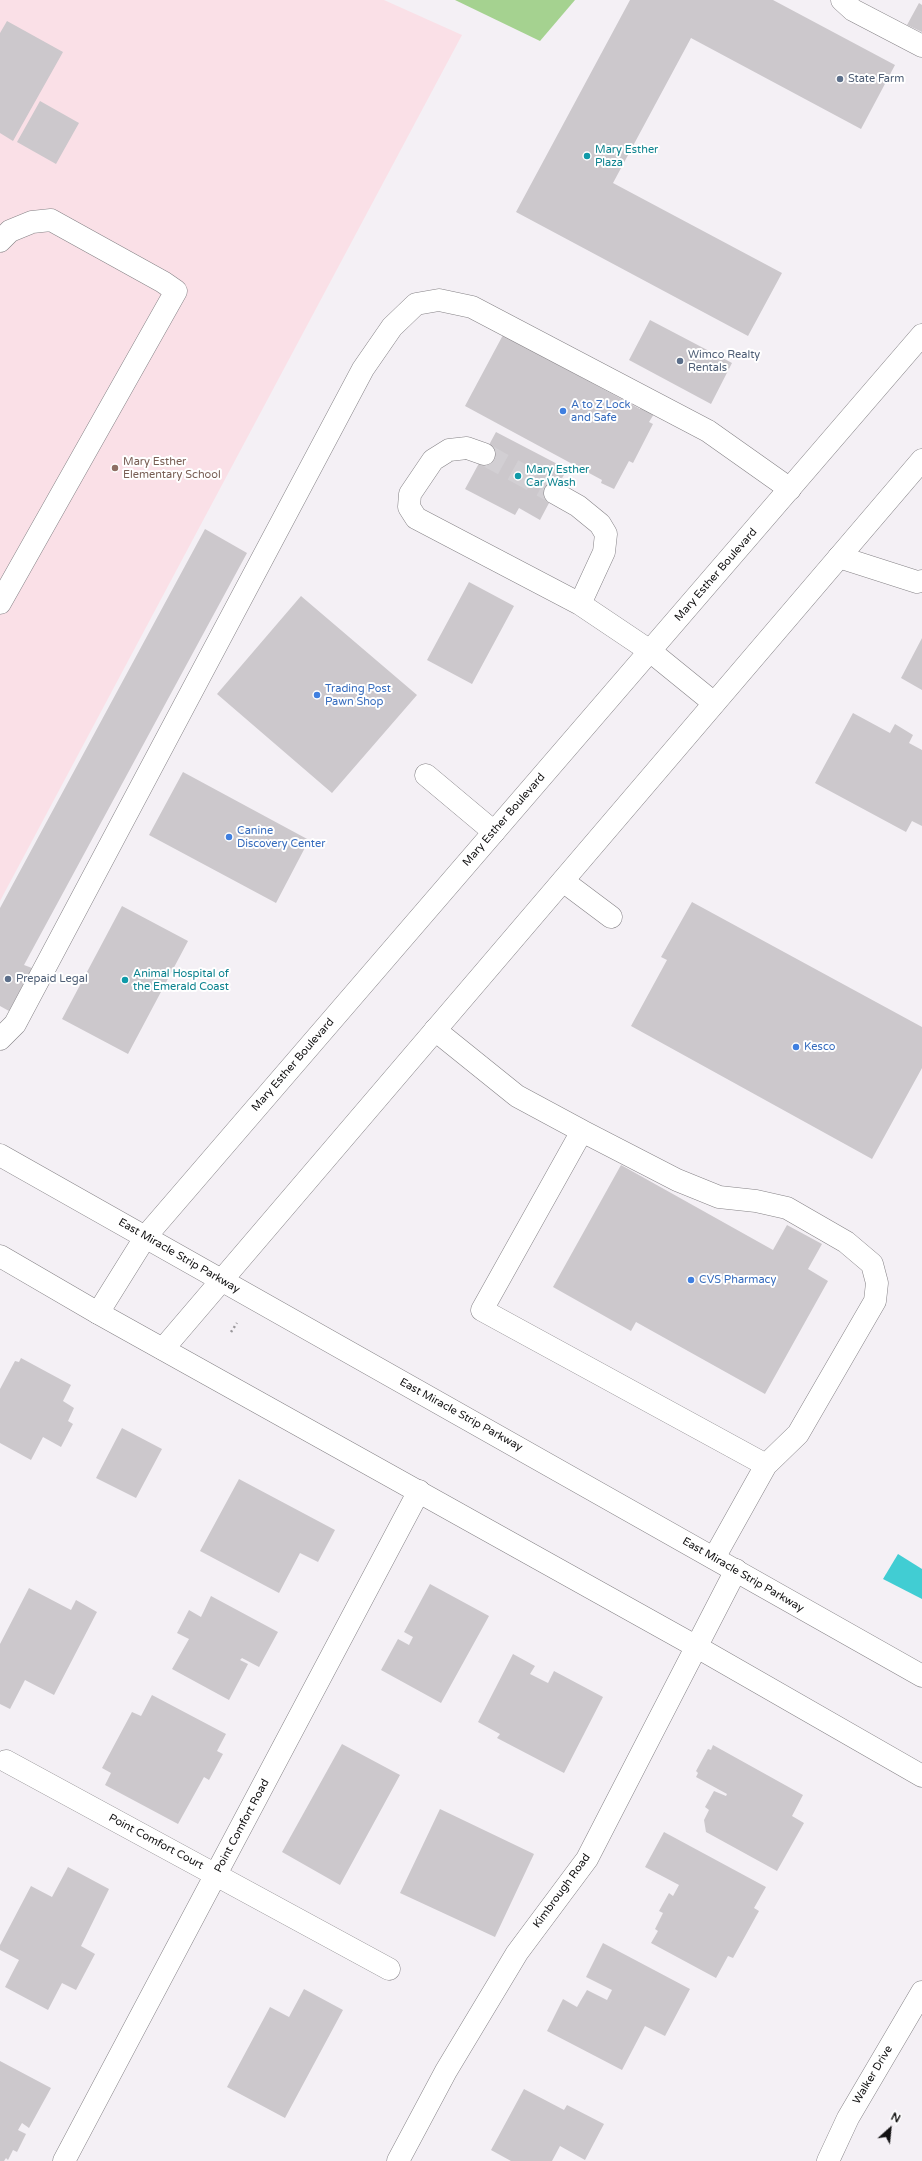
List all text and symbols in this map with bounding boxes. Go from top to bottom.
place label: State Farm [848,72,904,86]
marker: State Farm [835,74,845,84]
place label: Mary Esther Plaza [595,143,658,169]
marker: Mary Esther Plaza [582,151,592,161]
place label: Wimco Realty Rentals [688,348,760,374]
marker: Wimco Realty Rentals [675,356,685,366]
place label: A to Z Lock and Safe [571,398,630,424]
marker: A to Z Lock and Safe [558,406,568,416]
place label: Mary Esther Elementary School [123,455,221,481]
marker: Mary Esther Elementary School [110,463,120,473]
place label: Mary Esther Car Wash [526,463,589,489]
marker: Mary Esther Car Wash [513,471,523,481]
street label: Mary Esther Boulevard [672,526,760,624]
place label: Trading Post Pawn Shop [325,682,391,708]
marker: Trading Post Pawn Shop [312,690,322,700]
street label: Mary Esther Boulevard [460,771,548,869]
place label: Canine Discovery Center [237,824,325,850]
marker: Canine Discovery Center [224,832,234,842]
place label: Animal Hospital of the Emerald Coast [133,967,229,993]
place label: Prepaid Legal [16,972,88,986]
marker: Prepaid Legal [3,974,13,984]
marker: Animal Hospital of the Emerald Coast [120,975,130,985]
street label: Mary Esther Boulevard [249,1016,337,1114]
place label: Kesco [804,1040,835,1054]
marker: Kesco [791,1042,801,1052]
street label: East Miracle Strip Parkway [116,1216,242,1296]
place label: CVS Pharmacy [699,1273,776,1287]
marker: CVS Pharmacy [686,1275,696,1285]
street label: East Miracle Strip Parkway [397,1376,525,1454]
street label: East Miracle Strip Parkway [680,1535,806,1615]
street label: Point Comfort Road [212,1777,272,1875]
street label: Point Comfort Court [106,1811,206,1873]
street label: Kimbrough Road [531,1851,593,1931]
street label: Walker Drive [850,2043,896,2107]
north arrow [870,2109,910,2149]
text: N [889,2110,903,2126]

